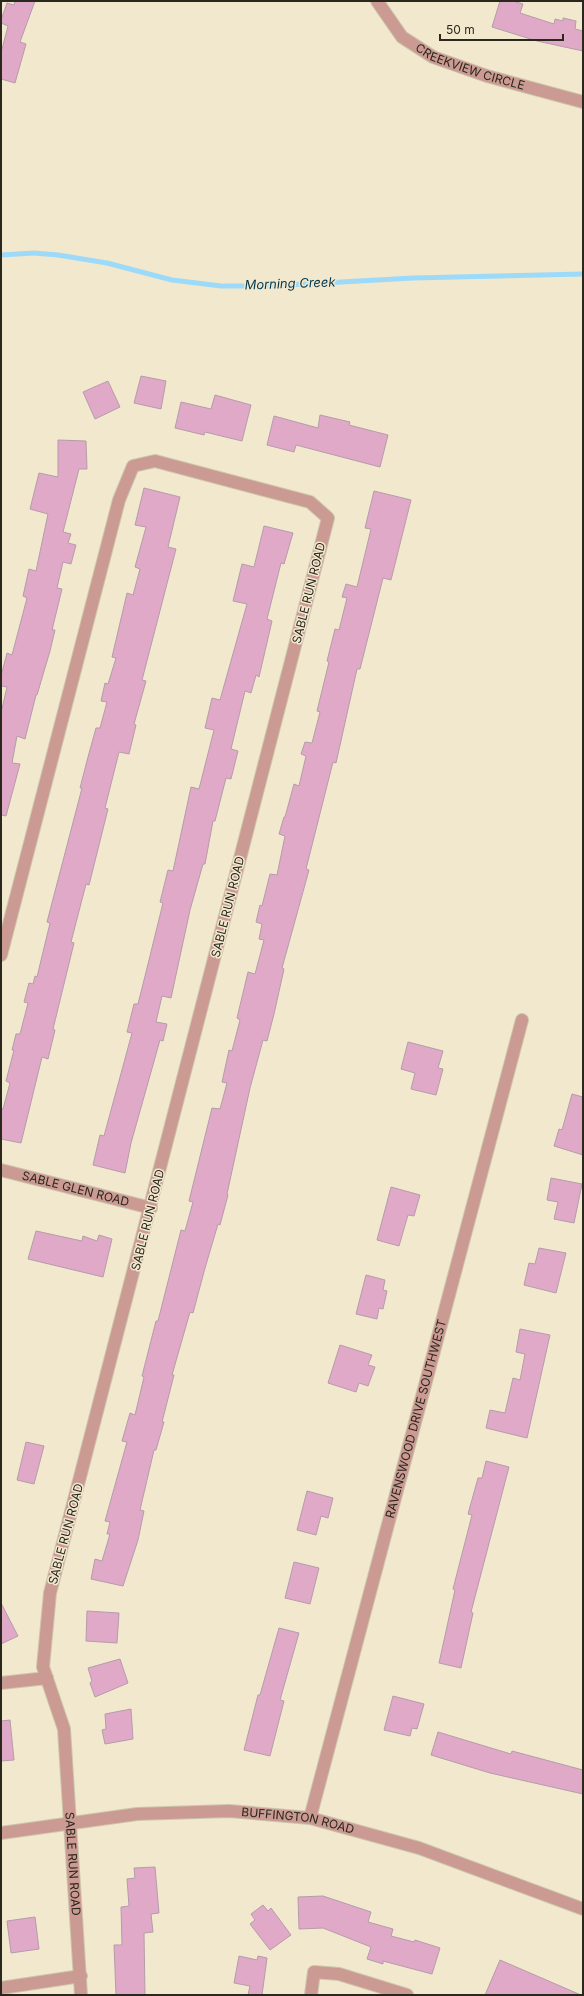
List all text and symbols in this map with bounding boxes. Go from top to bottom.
scale bar [440,16,563,42]
text: 50 m [446,22,475,37]
street label: CREEKVIEW CIRCLE [413,40,527,93]
water label: Morning Creek [244,273,337,293]
street label: SABLE RUN ROAD [289,541,328,645]
street label: SABLE RUN ROAD [208,855,247,959]
street label: SABLE GLEN ROAD [21,1168,131,1209]
street label: SABLE RUN ROAD [128,1168,167,1272]
street label: RAVENSWOOD DRIVE SOUTHWEST [382,1317,449,1520]
street label: SABLE RUN ROAD [45,1482,86,1586]
street label: BUFFINGTON ROAD [241,1804,356,1837]
street label: SABLE RUN ROAD [62,1811,84,1916]

